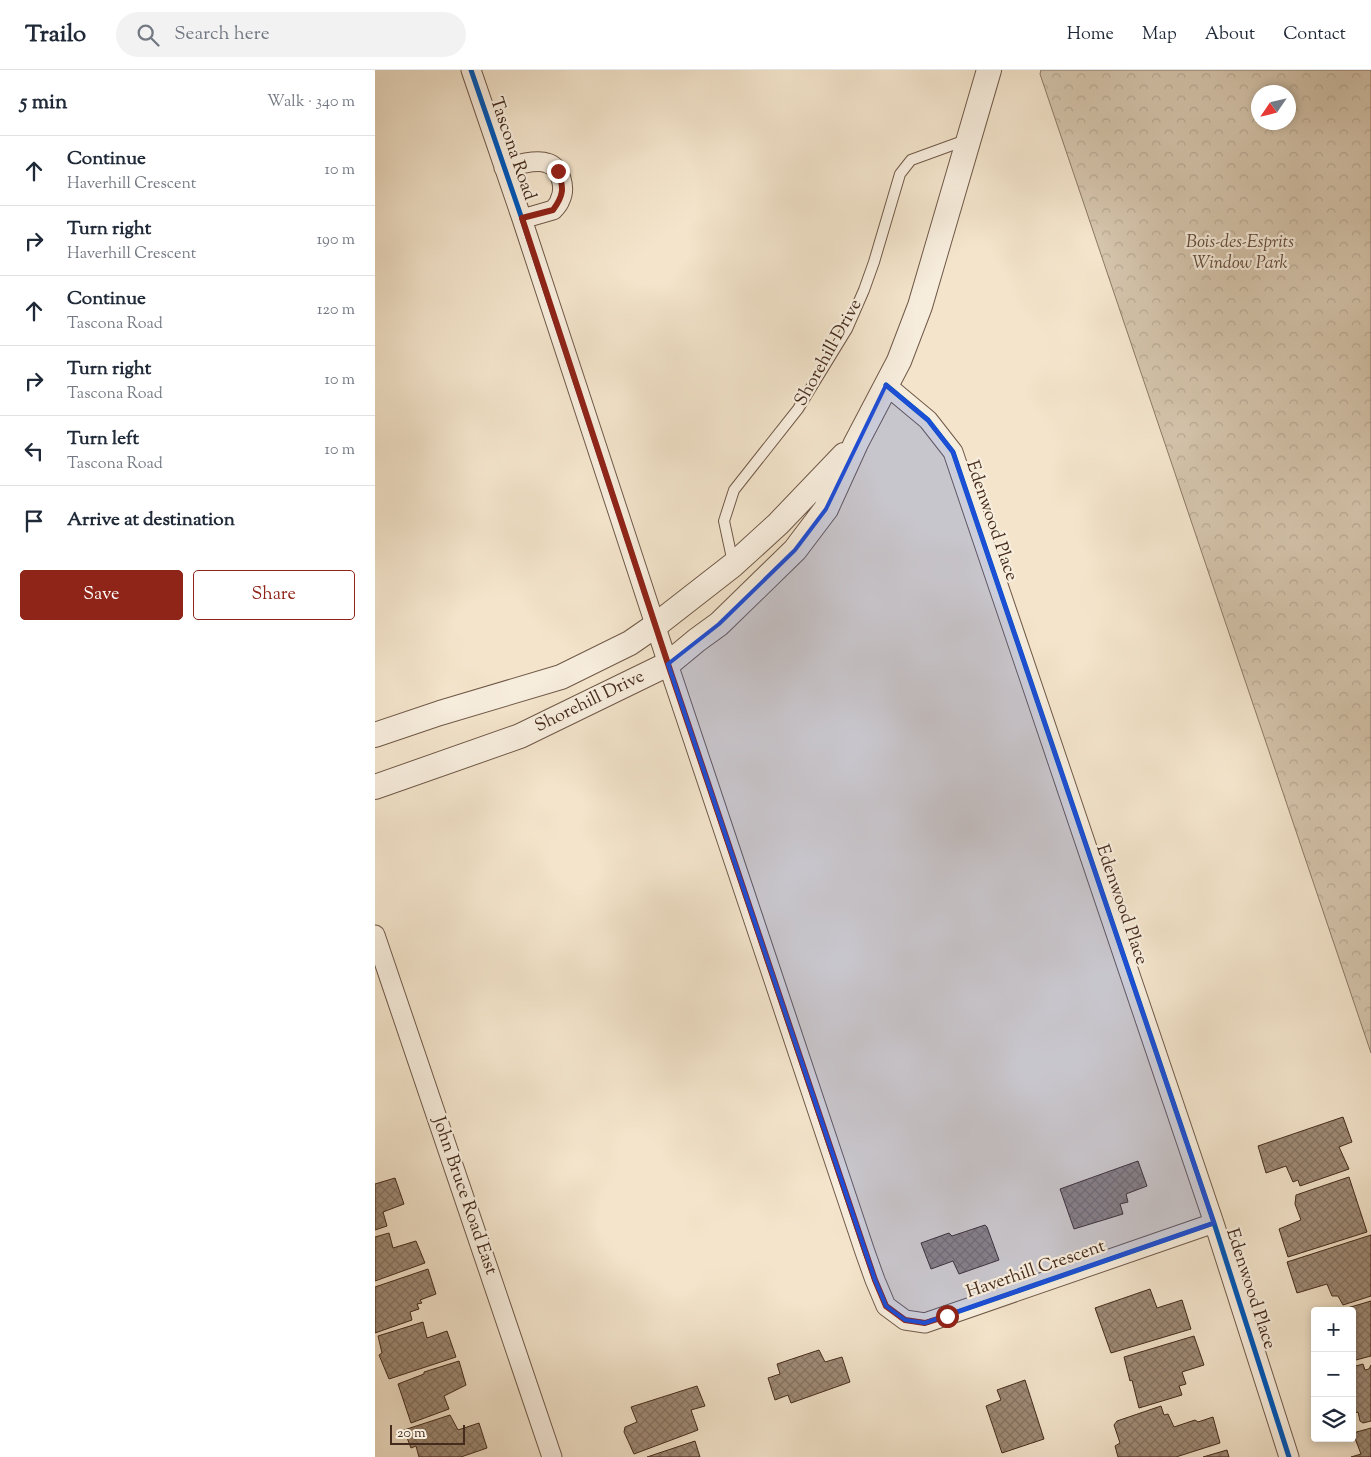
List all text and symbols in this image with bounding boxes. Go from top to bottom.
search box [116,12,466,57]
text: Trailo [25,18,86,52]
icon: search [134,21,162,49]
text: Search here [174,21,270,48]
text: Home [1067,22,1114,48]
text: Map [1142,22,1177,48]
text: About [1205,22,1255,48]
text: Contact [1283,22,1346,48]
north arrow [1251,85,1296,130]
text: 5 min [20,88,67,118]
text: Walk · 340 m [267,91,355,114]
street label: Tascona Road [482,94,542,204]
text: Continue [67,146,146,173]
icon: ahead [20,157,48,185]
text: 10 m [325,159,355,182]
route end [547,160,570,183]
text: Haverhill Crescent [67,173,196,196]
text: Turn right [67,216,151,243]
icon: right [20,227,48,255]
text: 190 m [317,229,355,252]
park label: Bois-des-Esprits Window Park [1186,230,1294,277]
text: Haverhill Crescent [67,243,196,266]
text: Continue [67,286,146,313]
street label: Shorehill Drive [789,295,869,411]
icon: ahead [20,297,48,325]
text: 120 m [317,299,355,322]
text: Tascona Road [67,313,163,336]
text: Turn right [67,356,151,383]
icon: right [20,367,48,395]
text: 10 m [325,369,355,392]
text: Tascona Road [67,383,163,406]
text: Turn left [67,426,139,453]
icon: left [20,437,48,465]
text: 10 m [325,439,355,462]
text: Tascona Road [67,453,163,476]
street label: Edenwood Place [958,457,1024,585]
icon: arrive [20,507,48,535]
text: Arrive at destination [67,507,235,534]
button: Save [20,570,183,620]
button: Share [193,570,355,620]
street label: Shorehill Drive [531,664,649,740]
street label: Edenwood Place [1088,841,1154,969]
street label: John Bruce Road East [424,1113,503,1278]
street label: Edenwood Place [1218,1225,1282,1353]
street label: Haverhill Crescent [963,1234,1109,1306]
route start [936,1305,959,1328]
map controls [1311,1307,1356,1442]
button: + [1311,1307,1356,1352]
button: − [1311,1352,1356,1397]
button: layers [1311,1397,1356,1442]
scale bar [390,1422,465,1445]
text: 20 m [397,1424,426,1444]

